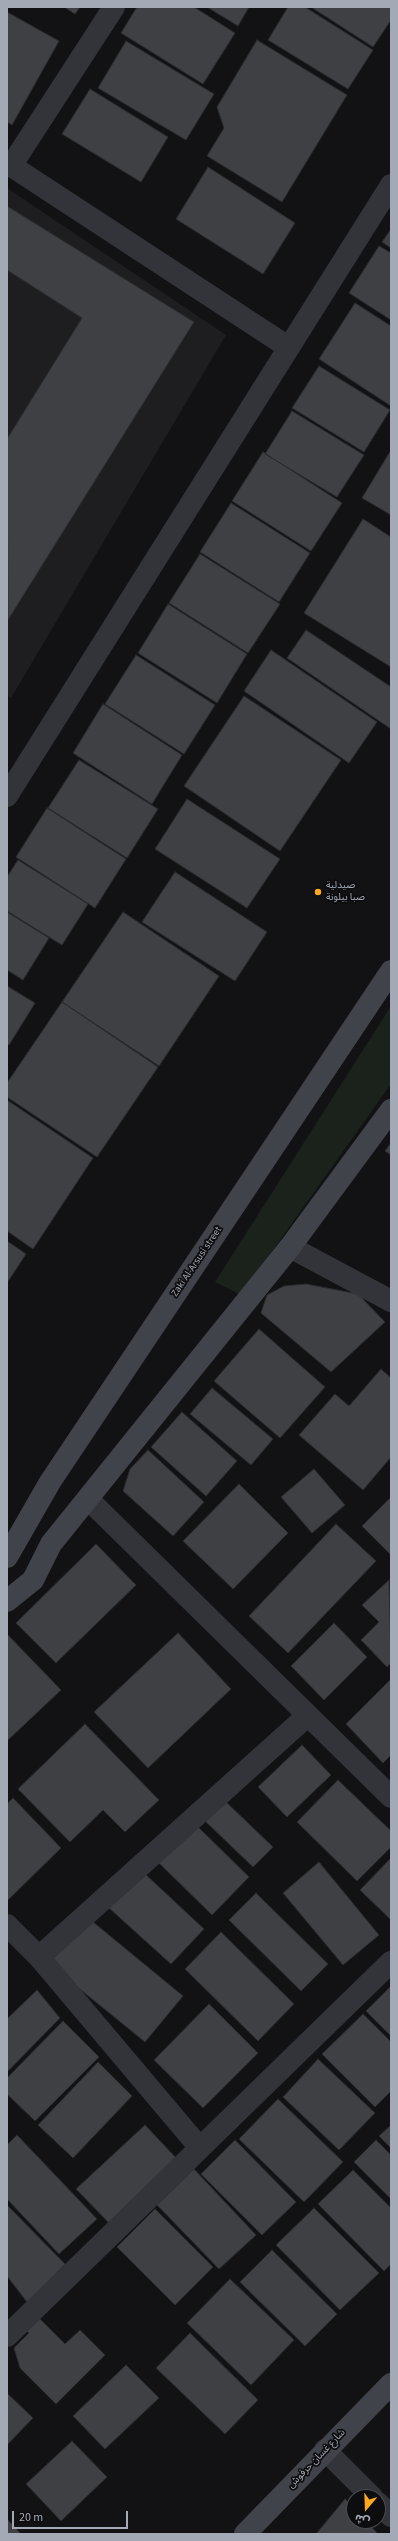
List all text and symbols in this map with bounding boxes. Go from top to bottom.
place label: صيدلية صبا بيلونة [326,880,365,904]
marker: صيدلية صبا بيلونة [313,887,323,897]
street label: Zaki Al-Arsusi street [169,1225,225,1299]
street label: شارع غسان حرفوش [286,2427,348,2491]
north arrow [346,2489,386,2529]
scale bar [14,2503,130,2529]
text: 20 m [19,2509,43,2526]
text: ش [353,2510,372,2529]

